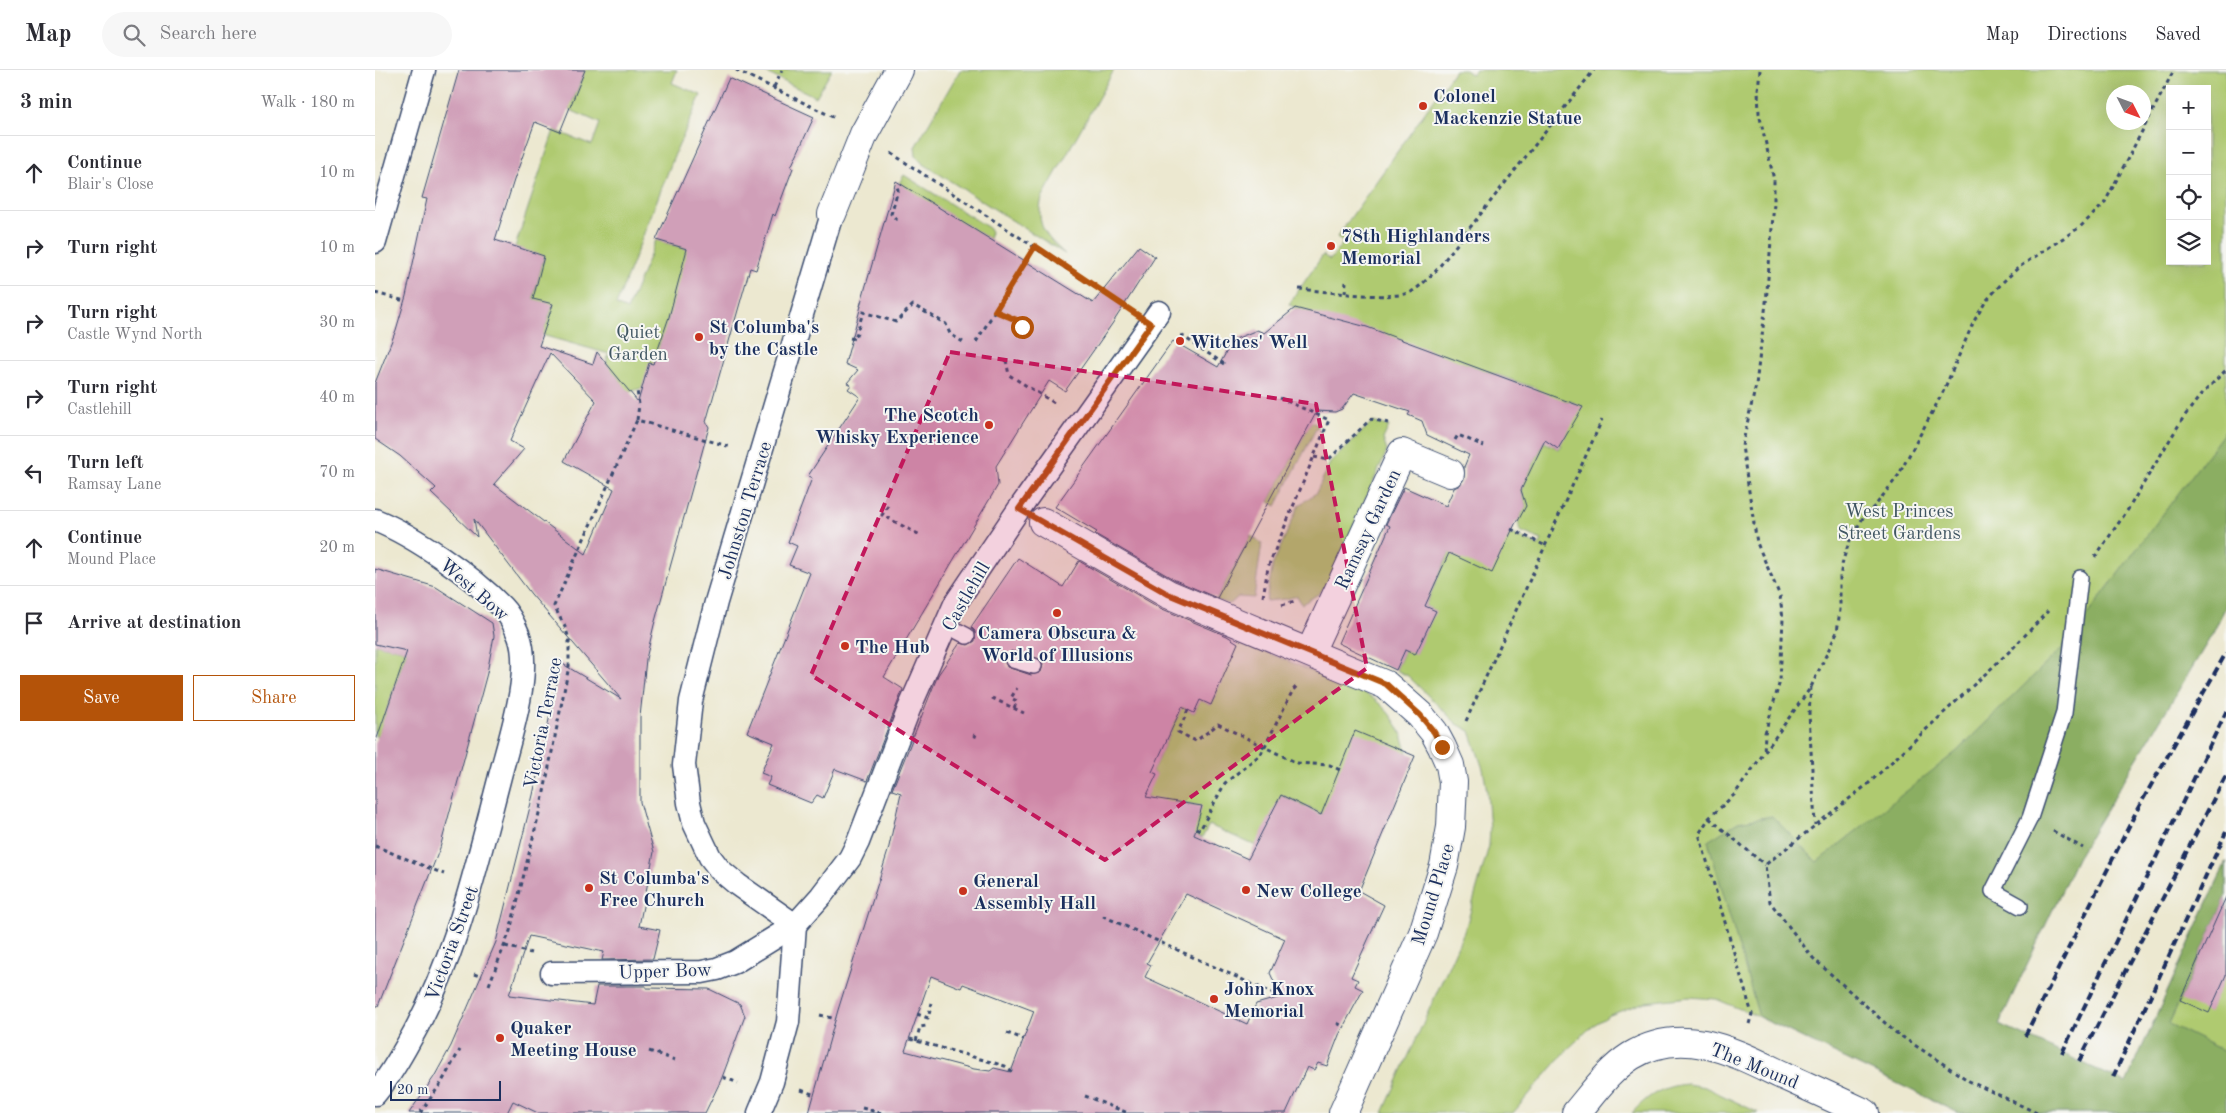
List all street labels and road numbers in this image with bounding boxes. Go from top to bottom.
street label: Johnston Terrace [716,439,776,582]
street label: Ramsay Garden [1333,467,1405,593]
street label: West Bow [435,556,512,626]
street label: Castlehill [940,559,995,635]
street label: Victoria Terrace [522,656,567,791]
street label: Mound Place [1410,842,1459,948]
street label: Victoria Street [424,884,483,1004]
street label: Upper Bow [618,961,712,984]
street label: The Mound [1707,1041,1801,1094]

